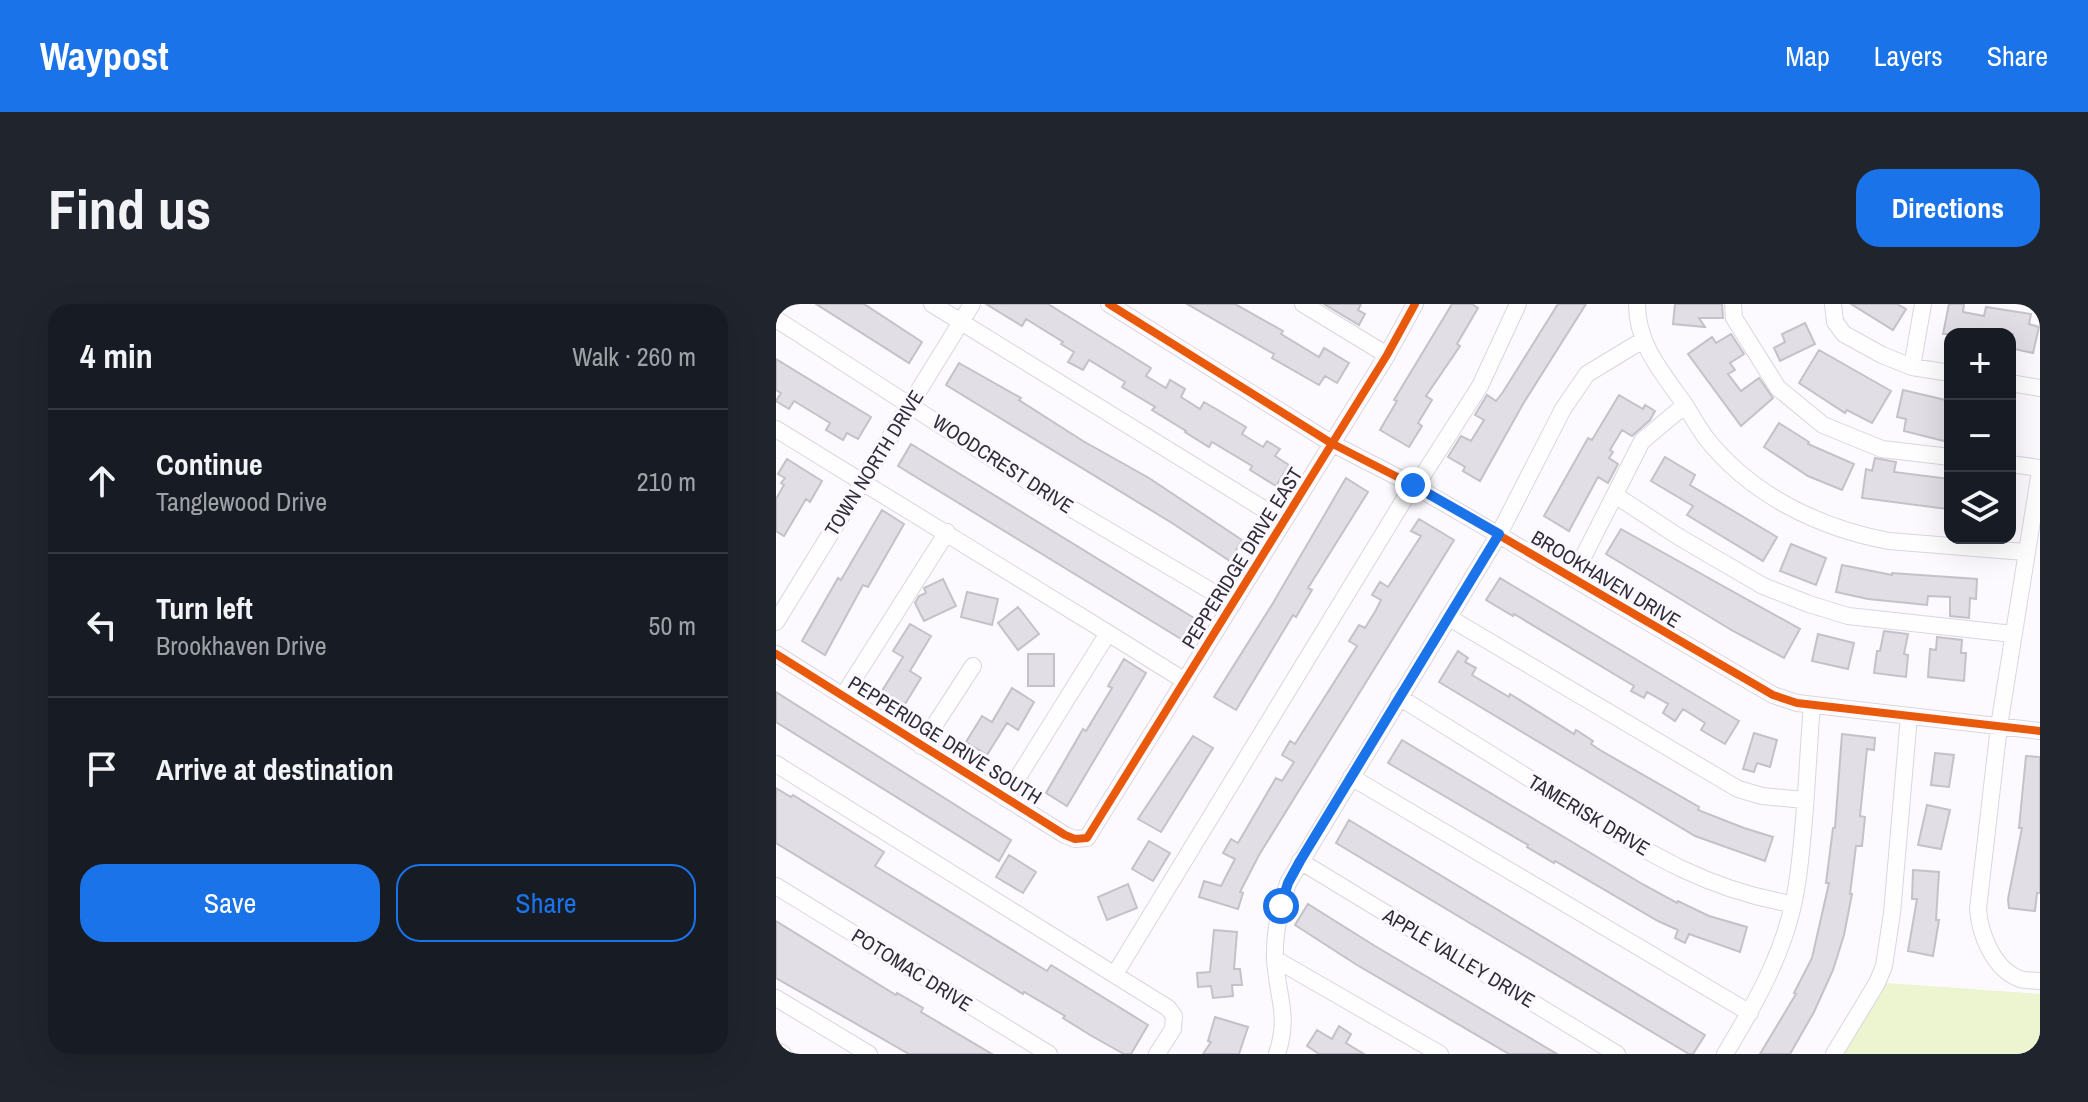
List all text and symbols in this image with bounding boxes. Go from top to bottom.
text: Waypost [40,31,169,82]
text: Map [1785,37,1830,75]
text: Layers [1874,37,1943,75]
text: Share [1987,37,2048,75]
button: Directions [1856,169,2040,247]
text: Find us [48,171,211,246]
map controls [1944,328,2016,544]
button: + [1944,328,2016,400]
text: 4 min [80,333,153,379]
text: Walk · 260 m [572,339,696,374]
street label: TOWN NORTH DRIVE [818,385,929,541]
button: − [1944,400,2016,472]
street label: WOODCREST DRIVE [928,408,1079,519]
text: Continue [156,444,263,484]
icon: ahead [80,459,124,503]
street label: PEPPERIDGE DRIVE EAST [1175,462,1308,653]
text: 210 m [637,464,696,499]
route end [1395,467,1431,503]
button: layers [1944,472,2016,544]
text: Tanglewood Drive [156,484,327,519]
street label: BROOKHAVEN DRIVE [1527,523,1686,634]
text: Turn left [156,588,253,628]
icon: left [80,603,124,647]
text: 50 m [649,608,696,643]
text: Brookhaven Drive [156,628,327,663]
street label: PEPPERIDGE DRIVE SOUTH [843,669,1047,810]
icon: arrive [80,747,124,791]
text: Arrive at destination [156,749,394,789]
street label: TAMERISK DRIVE [1523,768,1655,862]
button: Save [80,864,380,942]
button: Share [396,864,696,942]
route start [1263,888,1299,924]
street label: APPLE VALLEY DRIVE [1377,901,1540,1014]
street label: POTOMAC DRIVE [847,922,978,1017]

